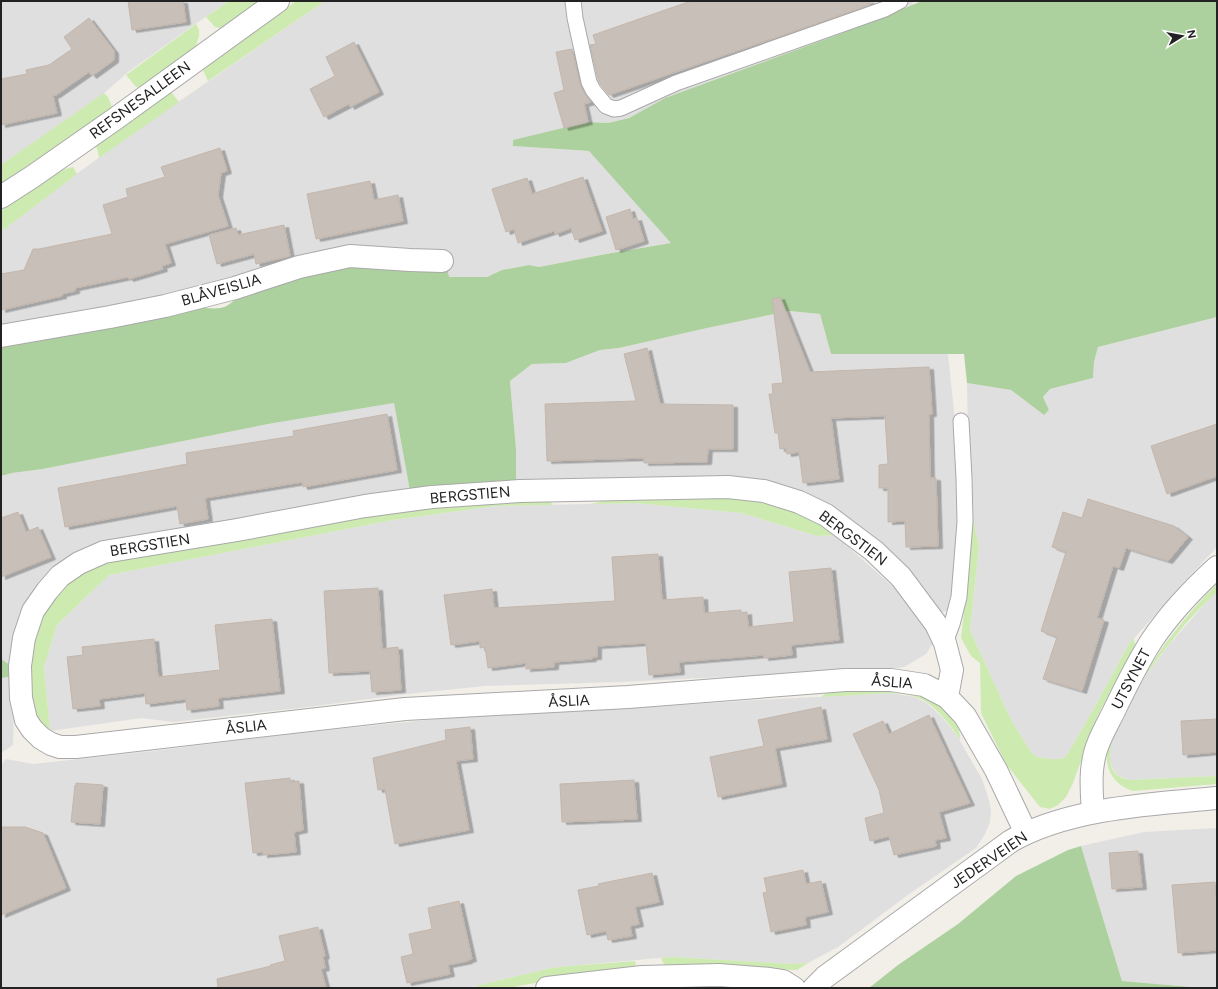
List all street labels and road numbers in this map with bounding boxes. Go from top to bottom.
street label: REFSNESALLEEN [86,57,194,143]
street label: BLÅVEISLIA [179,270,263,310]
street label: BERGSTIEN [429,483,511,507]
street label: BERGSTIEN [815,506,891,570]
street label: BERGSTIEN [109,530,191,560]
street label: UTSYNET [1108,645,1155,712]
street label: ÅSLIA [871,672,913,692]
street label: ÅSLIA [548,691,590,711]
street label: ÅSLIA [224,716,268,738]
street label: JEDERVEIEN [947,828,1031,892]

